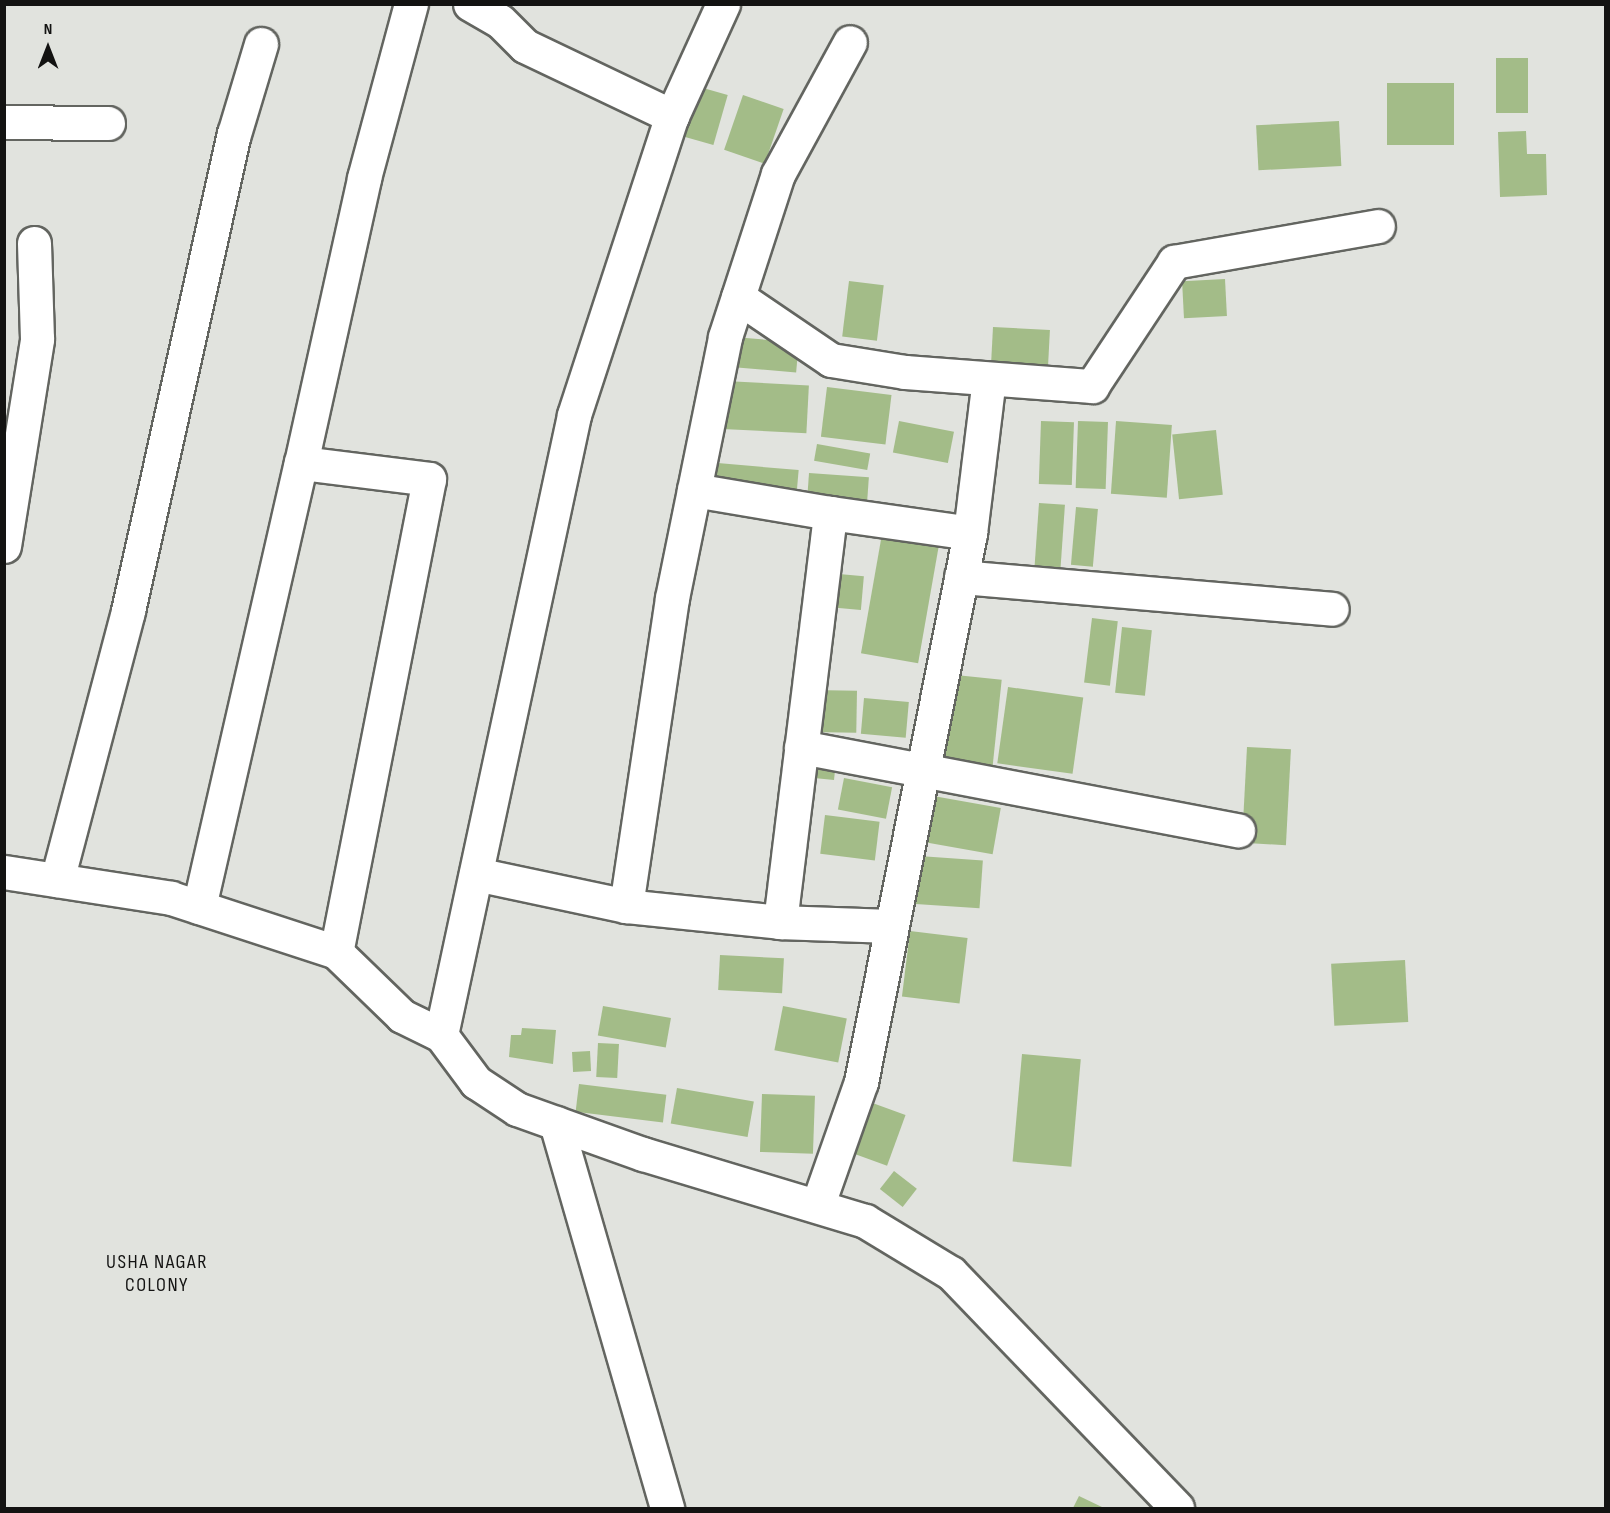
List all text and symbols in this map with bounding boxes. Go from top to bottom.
north arrow [18,18,78,78]
text: N [44,20,52,39]
district label: USHA NAGAR COLONY [106,1250,208,1297]

